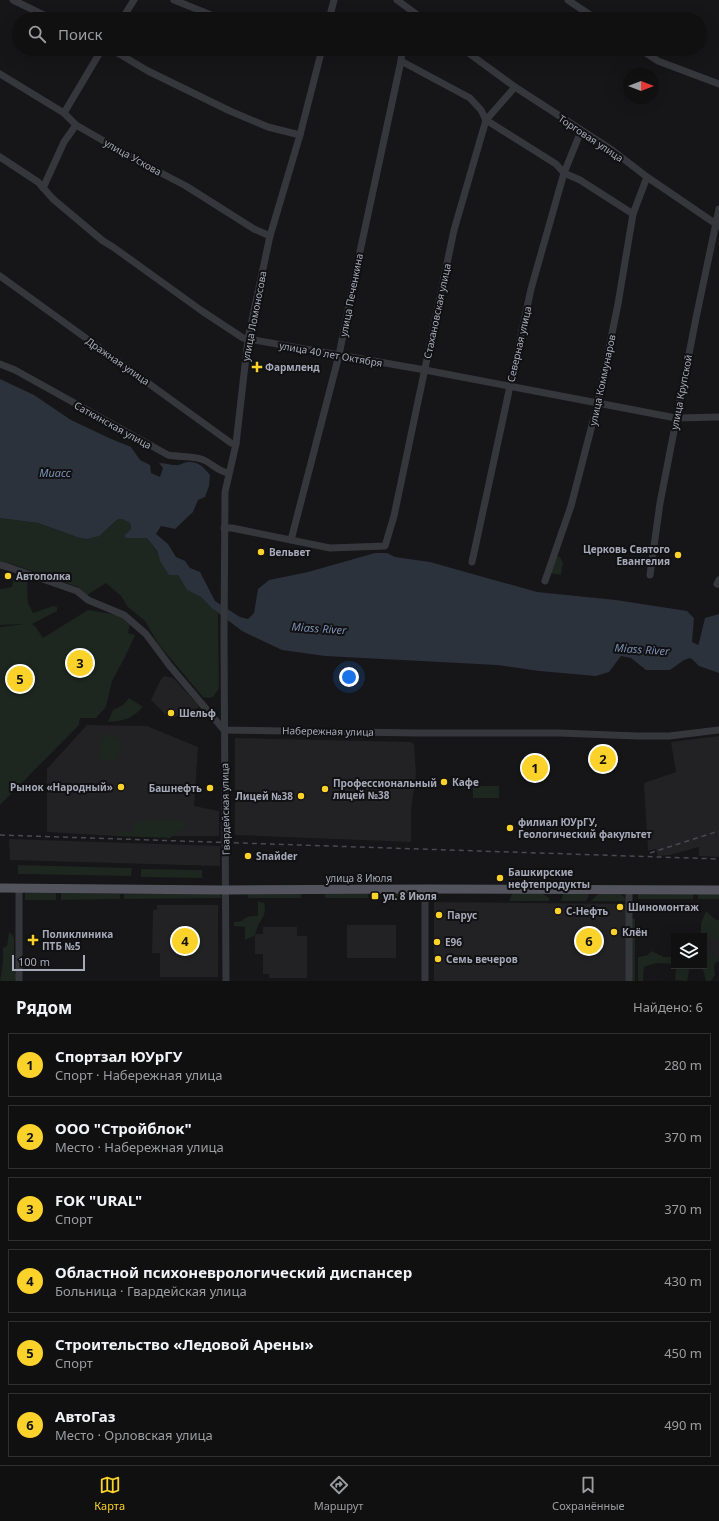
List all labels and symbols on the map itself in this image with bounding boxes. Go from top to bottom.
north arrow [623,68,659,104]
street label: Торговая улица [556,111,626,165]
street label: улица Ускова [102,135,164,179]
street label: улица Печенкина [336,252,366,338]
street label: Стахановская улица [420,262,454,360]
street label: улица Ломоносова [238,270,270,362]
street label: Северная улица [503,305,535,383]
street label: улица Коммунаров [586,333,619,427]
street label: Дражная улица [83,334,153,388]
street label: улица 40 лет Октября [278,338,384,370]
street label: улица Крупской [667,353,695,431]
place label: Фармленд [265,360,320,374]
marker: Фармленд [252,362,262,372]
street label: Саткинская улица [72,398,154,452]
water label: Миасс [39,465,71,480]
place label: Церковь Святого Евангелия [583,542,670,568]
place label: Вельвет [269,545,310,559]
marker: Вельвет [256,547,266,557]
marker: Церковь Святого Евангелия [673,550,683,560]
place label: Автополка [16,569,71,583]
marker: Автополка [3,571,13,581]
water label: Miass River [291,619,347,637]
water label: Miass River [614,640,670,658]
pin: 3 [67,648,93,678]
pin: 5 [7,664,33,694]
your location [339,667,359,687]
place label: Шельф [179,706,216,720]
marker: Шельф [166,708,176,718]
street label: Набережная улица [282,723,374,739]
pin: 2 [590,744,616,774]
pin: 1 [522,753,548,783]
street label: Гвардейская улица [217,763,233,855]
place label: Кафе [452,775,479,789]
place label: Профессиональный лицей №38 [333,776,437,802]
marker: Кафе [439,777,449,787]
place label: Рынок «Народный» [10,780,113,794]
place label: Башнефть [149,781,202,795]
marker: Рынок «Народный» [116,782,126,792]
marker: Башнефть [205,783,215,793]
marker: Профессиональный лицей №38 [320,784,330,794]
place label: Лицей №38 [236,789,293,803]
marker: Лицей №38 [296,791,306,801]
place label: филиал ЮУрГУ, Геологический факультет [518,815,652,841]
marker: филиал ЮУрГУ, Геологический факультет [505,823,515,833]
place label: Sпайder [256,849,298,863]
marker: Sпайder [243,851,253,861]
place label: Башкирские нефтепродукты [508,865,590,891]
street label: улица 8 Июля [326,871,392,885]
marker: Башкирские нефтепродукты [495,873,505,883]
place label: ул. 8 Июля [382,889,437,903]
marker: ул. 8 Июля [370,891,380,901]
place label: Шиномонтаж [628,900,699,914]
marker: Шиномонтаж [615,902,625,912]
place label: С-Нефть [566,904,608,918]
marker: С-Нефть [553,906,563,916]
place label: Парус [447,908,477,922]
marker: Парус [434,910,444,920]
place label: Клён [622,925,648,939]
pin: 4 [172,926,198,956]
pin: 6 [576,926,602,956]
place label: Поликлиника ПТБ №5 [42,927,113,953]
marker: Клён [609,927,619,937]
marker: Поликлиника ПТБ №5 [27,934,39,946]
place label: E96 [445,935,462,949]
marker: E96 [432,937,442,947]
place label: Семь вечеров [446,952,518,966]
scale bar [12,953,85,972]
marker: Семь вечеров [433,954,443,964]

